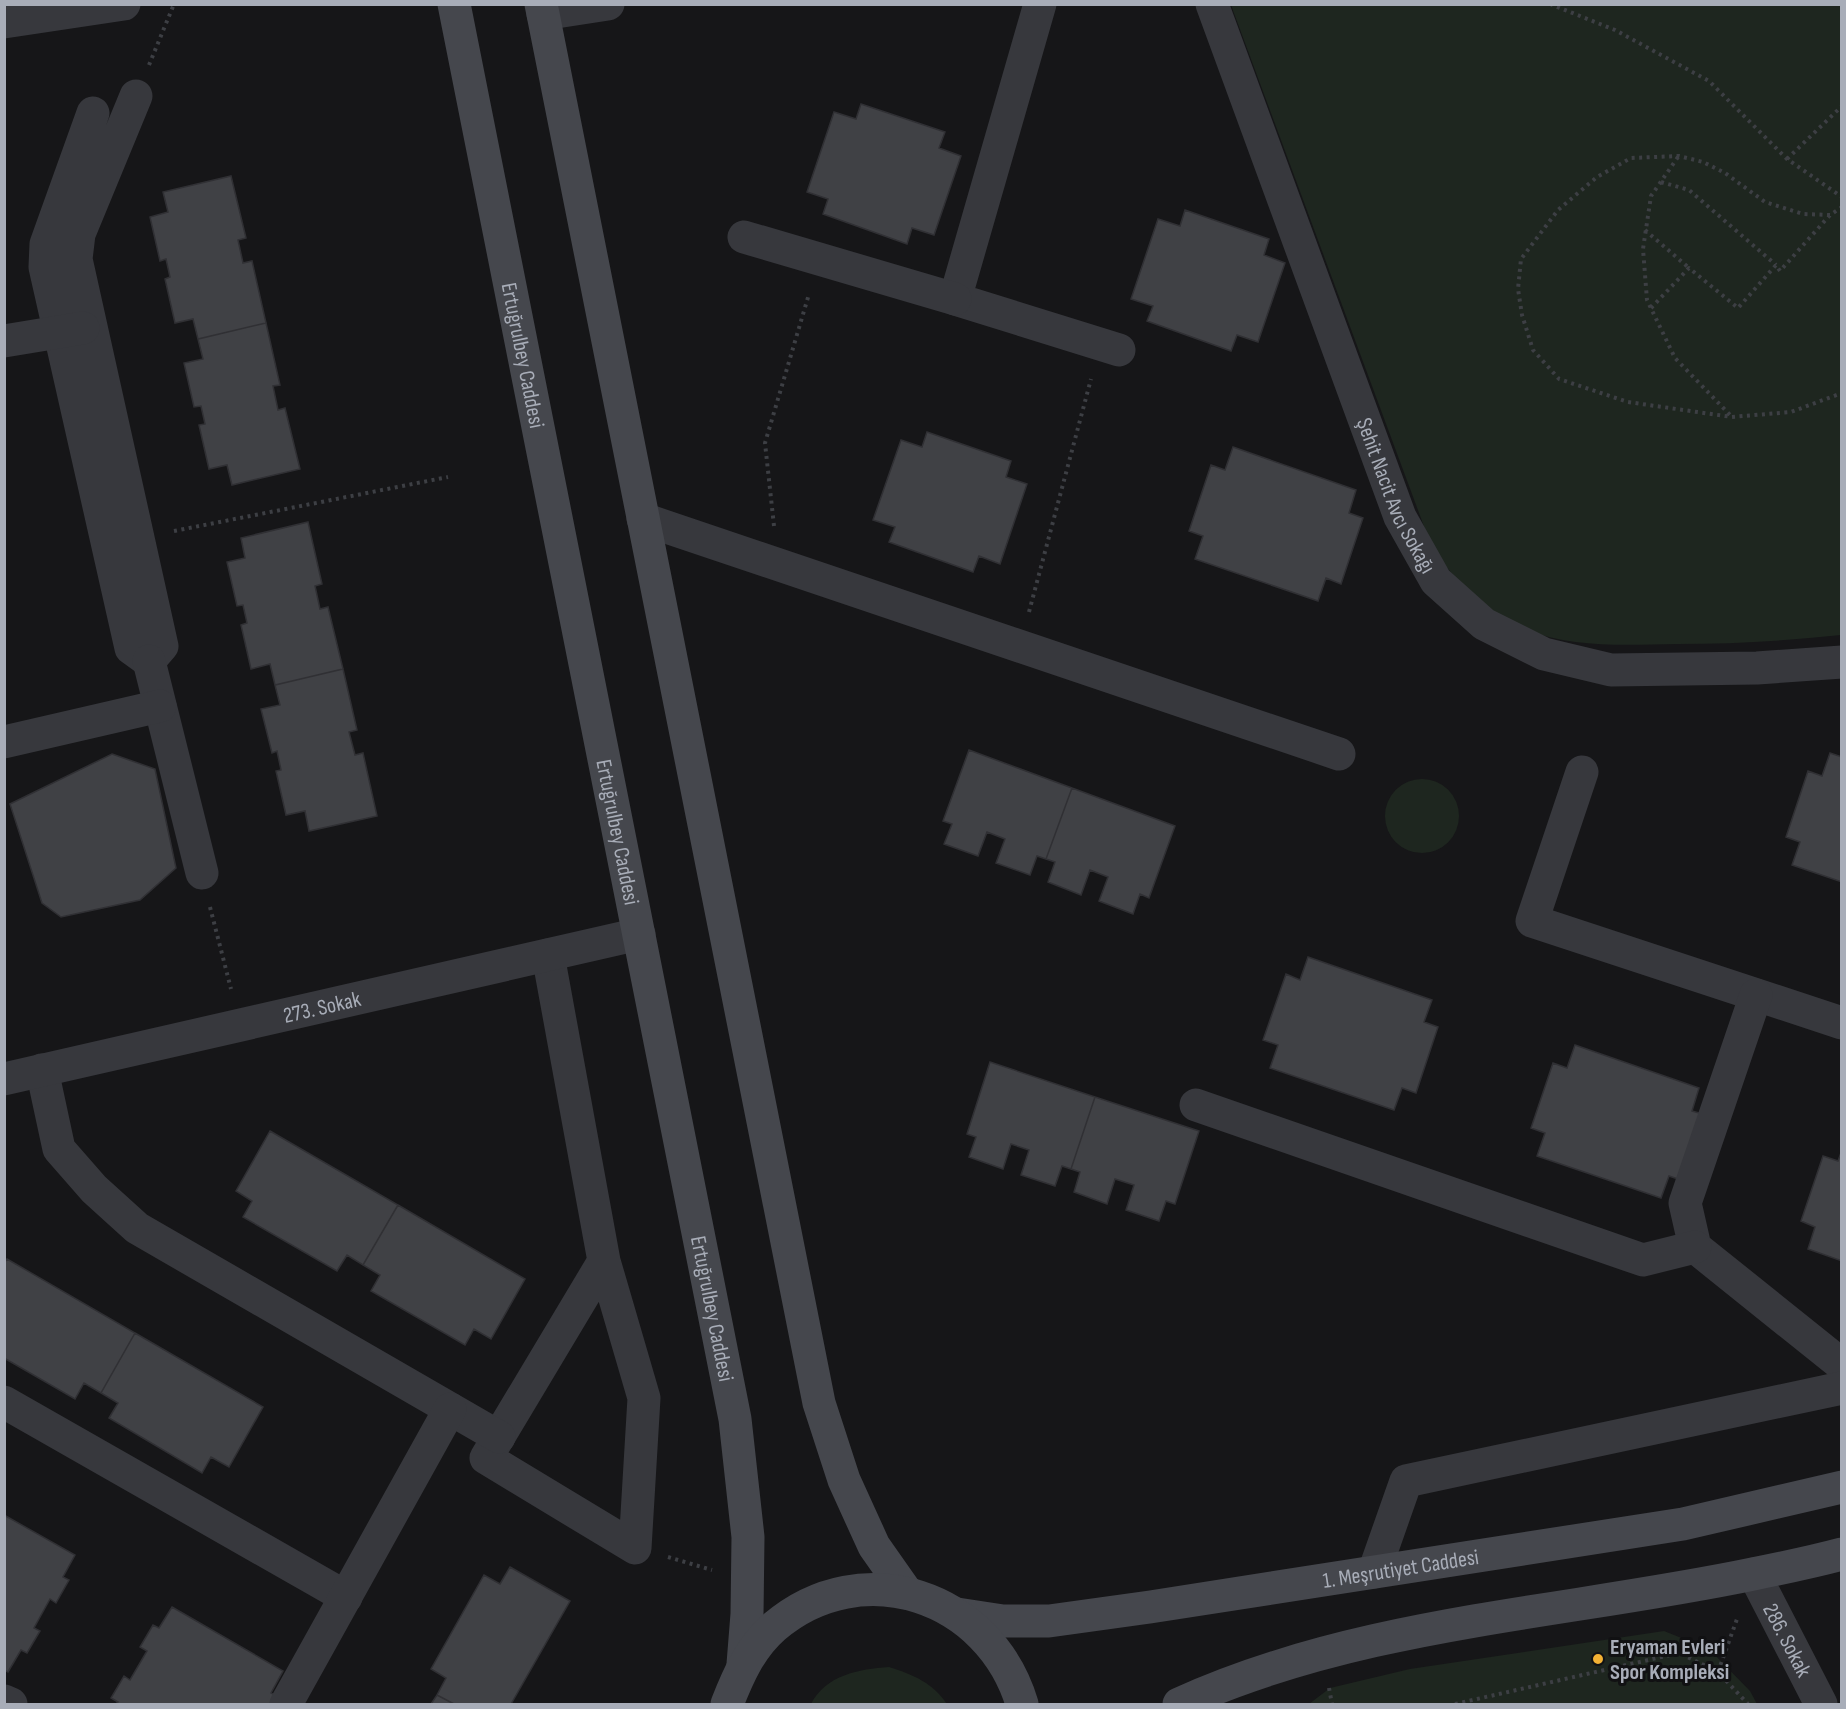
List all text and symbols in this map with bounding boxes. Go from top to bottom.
street label: Ertuğrulbey Caddesi [495,280,550,431]
street label: Şehit Nacit Avcı Sokağı [1350,414,1441,578]
street label: Ertuğrulbey Caddesi [589,757,645,907]
street label: 273. Sokak [281,986,364,1030]
street label: Ertuğrulbey Caddesi [684,1234,739,1384]
street label: 1. Meşrutiyet Caddesi [1321,1544,1481,1595]
street label: 286. Sokak [1756,1599,1817,1682]
place label: Eryaman Evleri Spor Kompleksi [1610,1634,1729,1686]
marker: Eryaman Evleri Spor Kompleksi [1591,1652,1605,1666]

